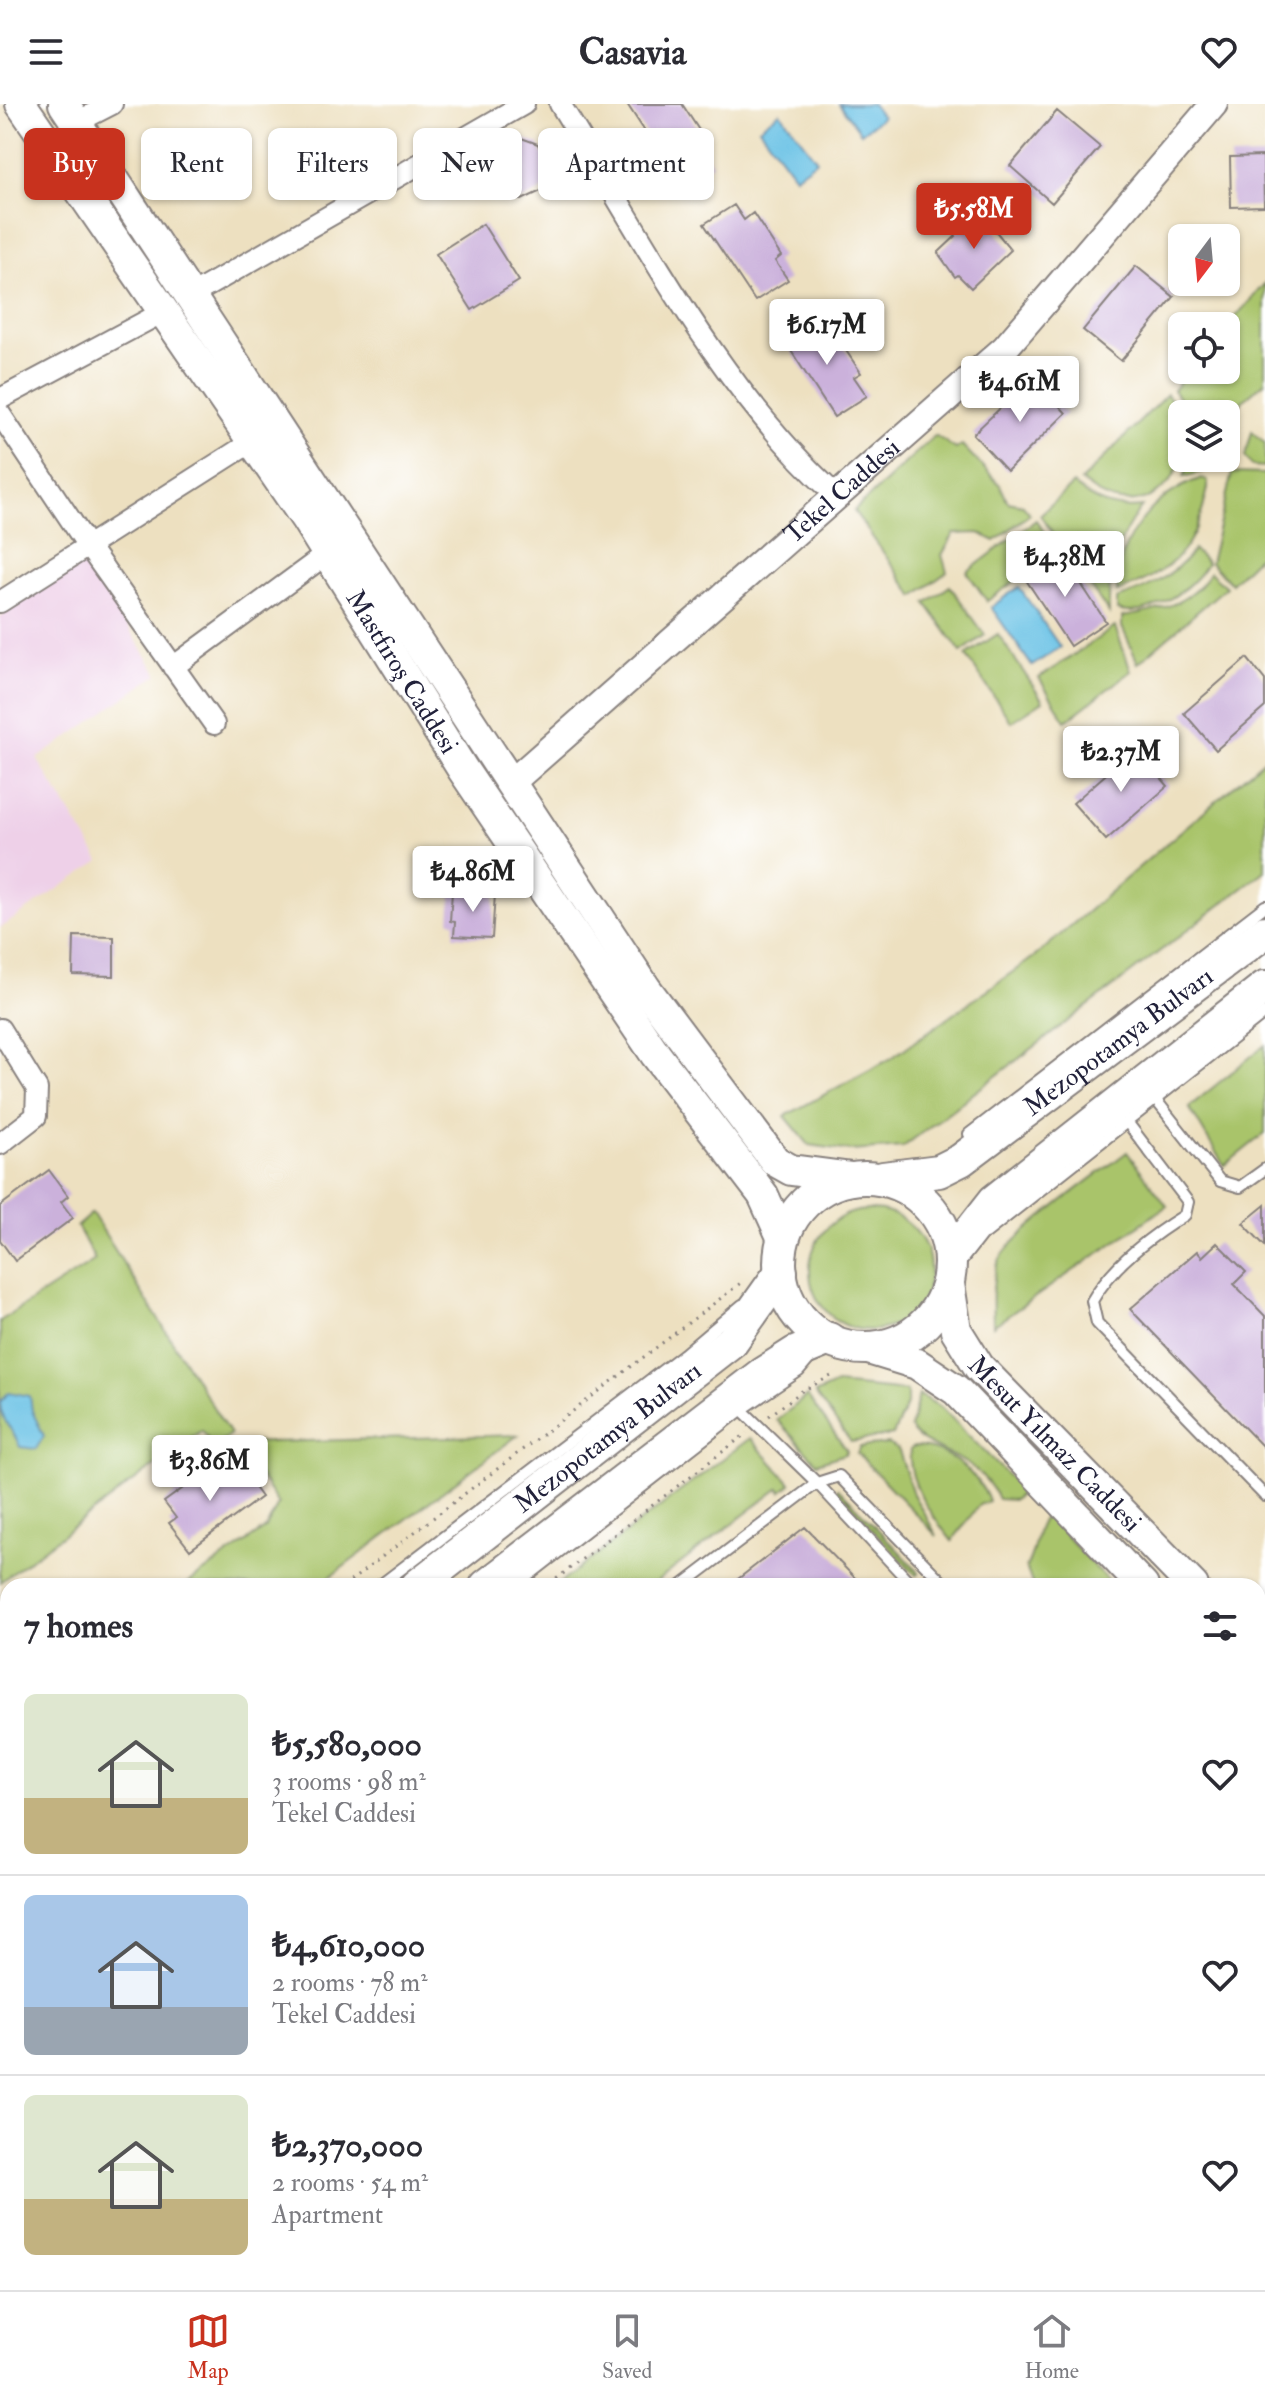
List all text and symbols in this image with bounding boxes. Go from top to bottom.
icon: menu [24,30,68,74]
text: Casavia [579,30,686,75]
icon: heart [1197,30,1241,74]
chip: Buy [24,128,125,200]
chip: Rent [141,128,252,200]
chip: Filters [268,128,397,200]
chip: New [413,128,522,200]
chip: Apartment [538,128,714,200]
pin: ₺5.58M [909,183,1039,251]
text: ₺5.58M [934,193,1014,225]
north arrow [1168,224,1240,296]
map controls [1168,224,1240,472]
pin: ₺6.17M [762,299,892,367]
text: ₺6.17M [787,309,867,341]
button: locate [1168,312,1240,384]
pin: ₺4.61M [955,356,1085,424]
text: ₺4.61M [979,366,1061,398]
button: layers [1168,400,1240,472]
street label: Tekel Caddesi [778,432,907,551]
pin: ₺4.38M [1000,531,1130,599]
text: ₺4.38M [1024,541,1106,573]
street label: Mastfıroş Caddesi [339,584,465,760]
pin: ₺2.37M [1056,726,1186,794]
text: ₺2.37M [1081,736,1161,768]
pin: ₺4.86M [408,846,538,914]
text: ₺4.86M [431,856,515,888]
street label: Mezopotamya Bulvarı [1018,960,1220,1123]
street label: Mesut Yılmaz Caddesi [961,1349,1148,1539]
street label: Mezopotamya Bulvarı [508,1355,708,1520]
pin: ₺3.86M [145,1435,275,1503]
text: ₺3.86M [170,1445,250,1477]
icon: filters [1198,1604,1242,1648]
text: 7 homes [24,1605,133,1648]
text: ₺5,580,000 [272,1723,422,1766]
icon: home [88,1726,184,1822]
icon: heart [1198,1752,1242,1796]
text: 3 rooms · 98 m² [272,1766,426,1798]
text: Tekel Caddesi [272,1798,416,1830]
text: ₺4,610,000 [272,1924,425,1967]
icon: home [88,1927,184,2023]
icon: heart [1198,1953,1242,1997]
text: 2 rooms · 78 m² [272,1967,428,1999]
text: Tekel Caddesi [272,1999,416,2031]
text: ₺2,370,000 [272,2124,423,2167]
icon: home [88,2127,184,2223]
icon: heart [1198,2153,1242,2197]
text: 2 rooms · 54 m² [272,2167,428,2199]
text: Apartment [272,2199,383,2231]
tab: Map [186,2309,230,2385]
tab: Saved [602,2309,652,2385]
tab: Home [1024,2309,1079,2385]

